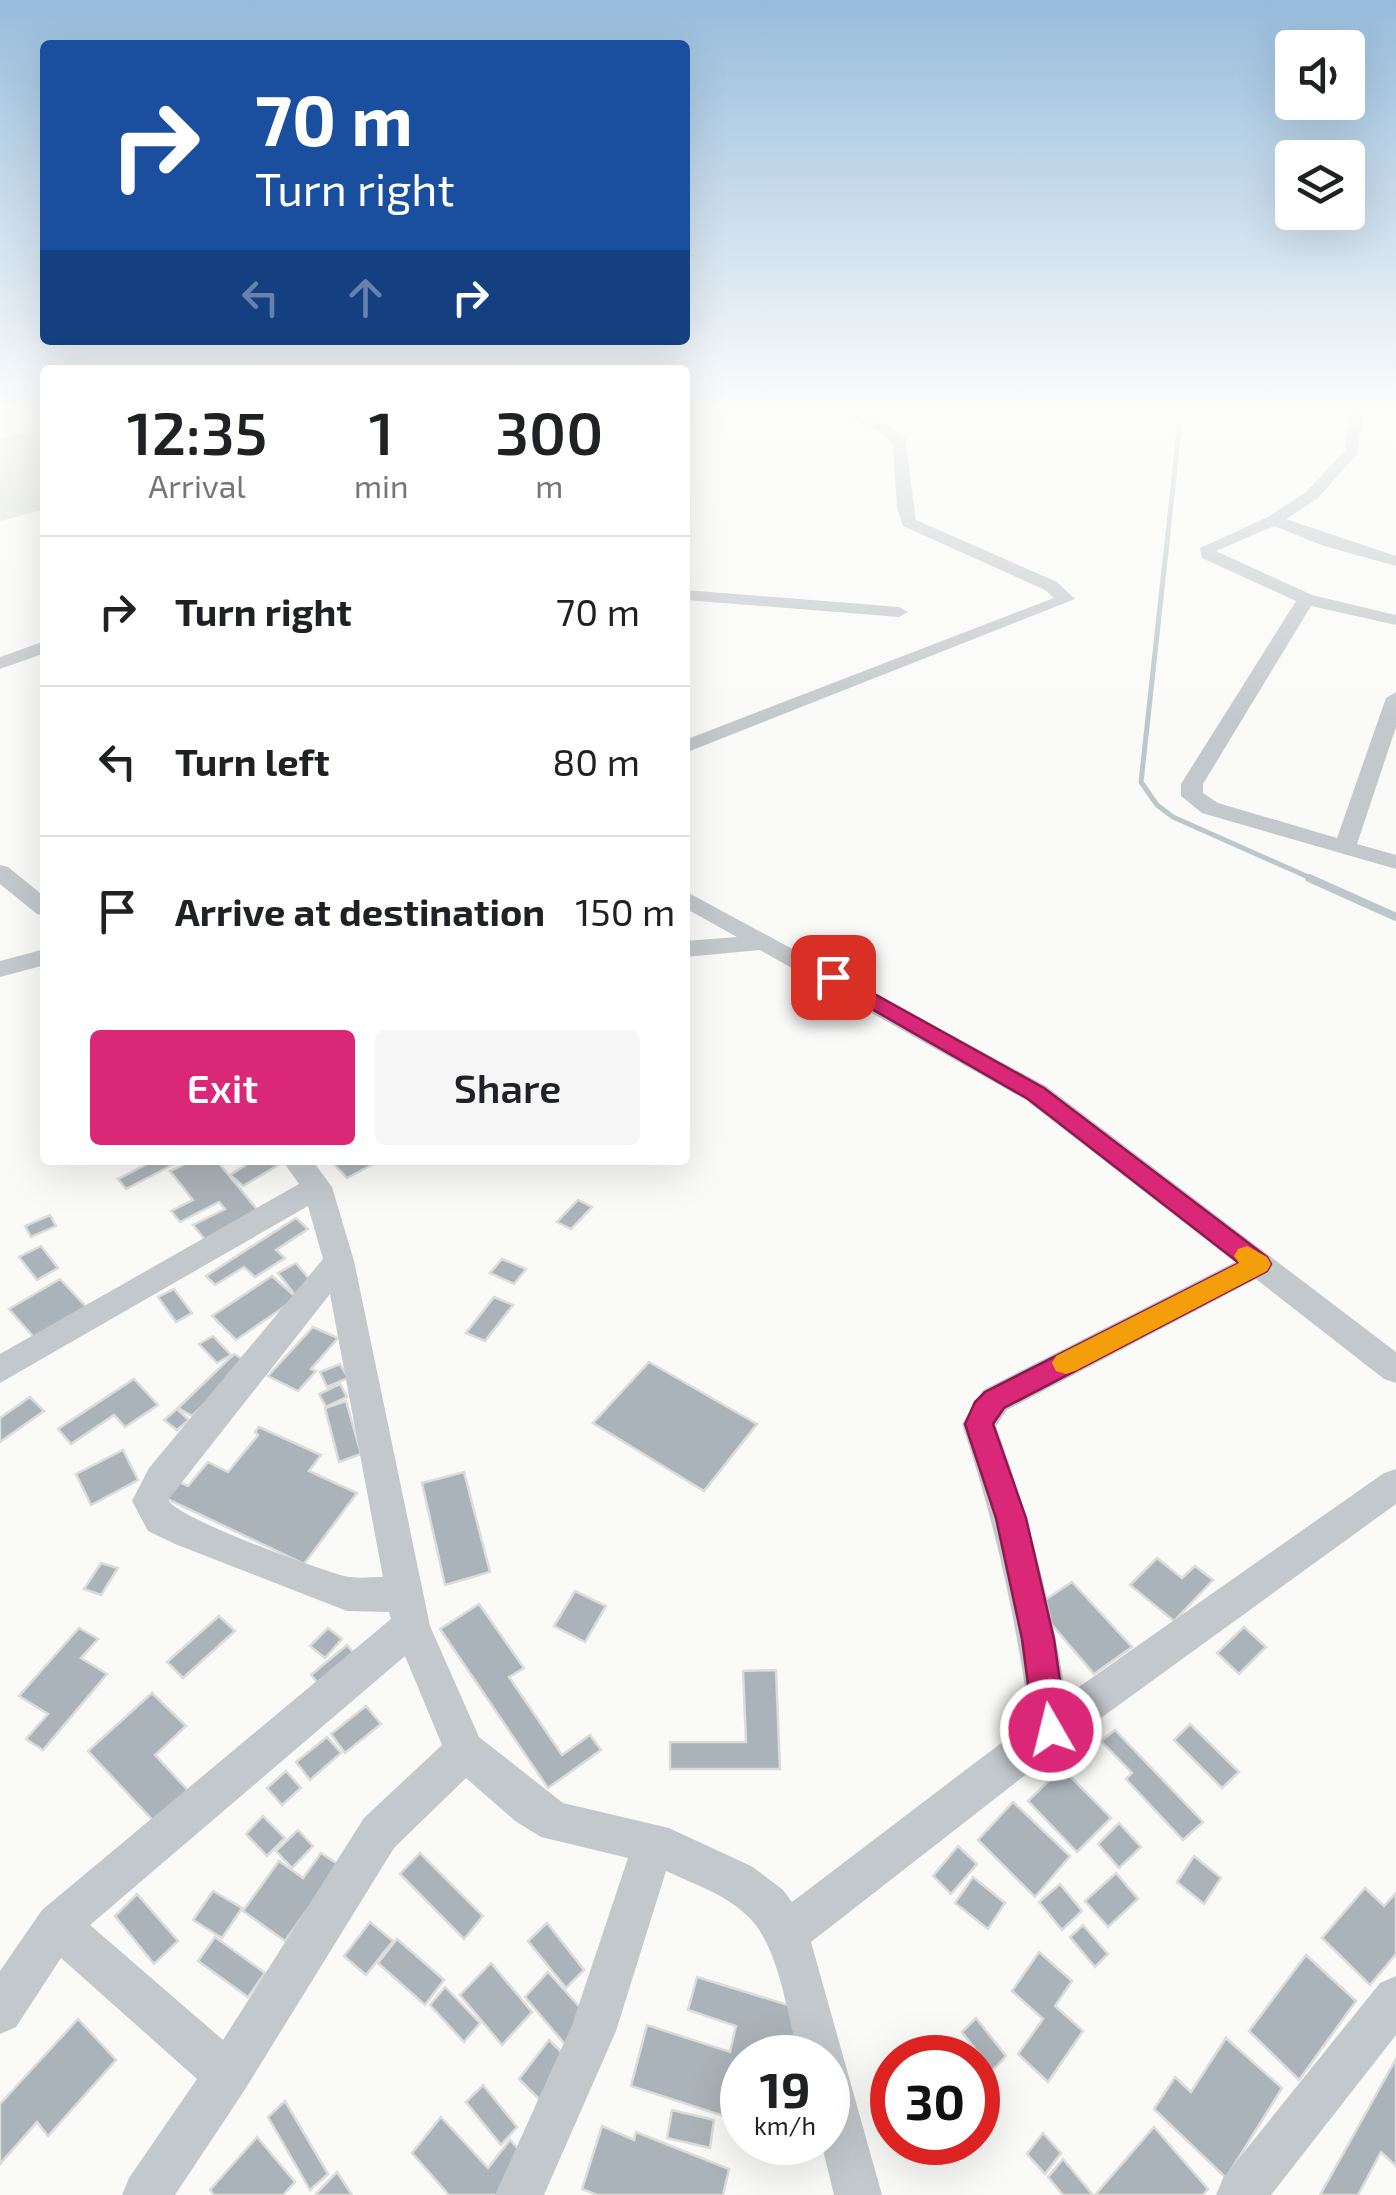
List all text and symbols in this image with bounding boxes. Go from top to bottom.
map controls [1275,30,1365,230]
button: sound [1275,30,1365,120]
text: 70 m [255,76,413,160]
icon: right [90,80,220,210]
button: layers [1275,140,1365,230]
text: Turn right [255,161,455,215]
icon: left [233,270,288,325]
icon: ahead [338,270,393,325]
icon: right [443,270,498,325]
text: 12:35 [127,395,267,467]
text: 1 [369,395,394,467]
text: 300 [495,395,603,467]
text: Arrival [148,466,246,504]
text: min [354,466,409,504]
text: m [535,466,563,504]
icon: right [90,584,145,639]
text: Turn right [175,588,352,634]
text: 70 m [556,588,640,634]
icon: left [90,734,145,789]
text: Turn left [175,738,330,784]
text: 80 m [552,738,640,784]
icon: arrive [90,884,145,939]
text: Arrive at destination [175,888,545,934]
text: 150 m [575,888,675,934]
pin [791,935,876,1020]
icon: arrive [806,950,861,1005]
button: Exit [90,1030,355,1145]
button: Share [375,1030,640,1145]
position arrow [999,1678,1103,1782]
speed limit sign: 30 [870,2035,1000,2165]
text: 19 [759,2058,811,2118]
text: km/h [754,2110,816,2140]

